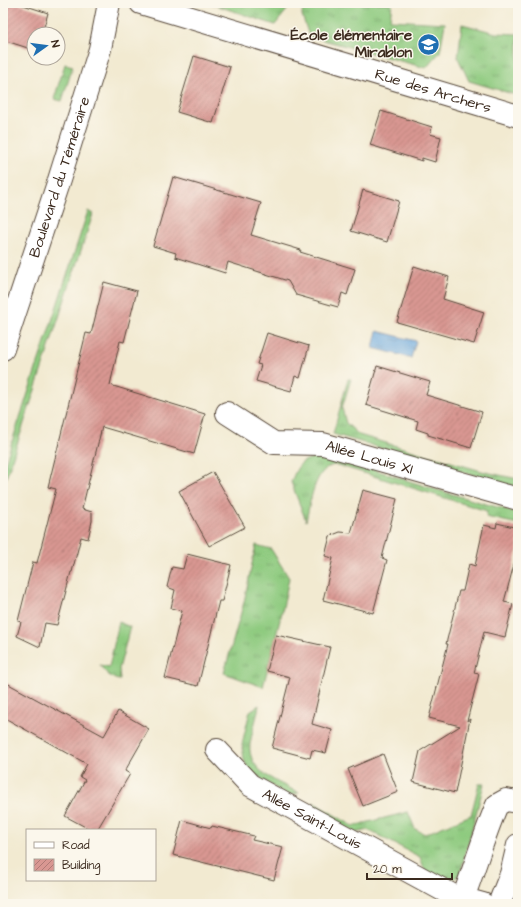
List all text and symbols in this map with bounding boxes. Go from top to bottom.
place label: École élémentaire Mirablon [290,25,412,63]
north arrow [26,26,66,66]
school or university icon: École élémentaire Mirablon [415,31,441,57]
text: N [47,39,63,49]
street label: Rue des Archers [372,63,494,118]
street label: Boulevard du Téméraire [24,94,95,260]
street label: Allée Louis XI [323,435,416,479]
street label: Allée Saint-Louis [259,783,366,855]
legend [26,829,156,881]
text: Road [62,837,90,854]
scale bar [367,855,452,881]
text: Building [62,857,100,875]
text: 20 m [373,861,402,878]

